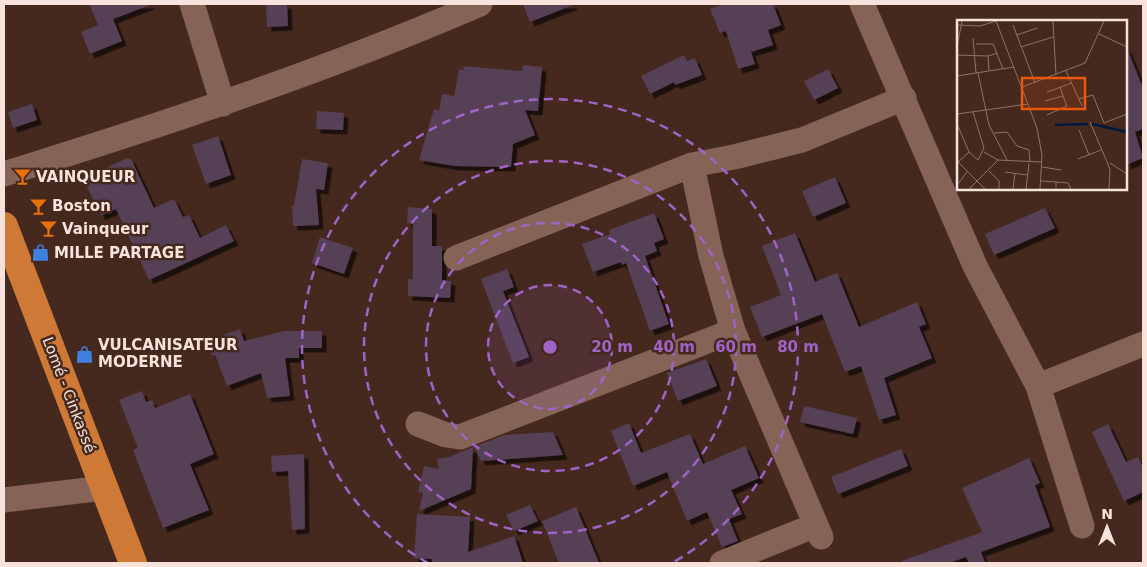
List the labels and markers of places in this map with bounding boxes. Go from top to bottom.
bar icon: VAINQUEUR [12,167,32,187]
place label: VAINQUEUR [36,168,136,186]
bar icon: Boston [28,196,48,216]
place label: Boston [52,197,111,215]
bar icon: Vainqueur [38,219,58,239]
place label: Vainqueur [62,220,149,238]
shop icon: MILLE PARTAGE [30,243,50,263]
place label: MILLE PARTAGE [54,244,184,262]
place label: VULCANISATEUR MODERNE [98,336,238,371]
centre of rings [541,338,559,356]
shop icon: VULCANISATEUR MODERNE [74,344,94,364]

